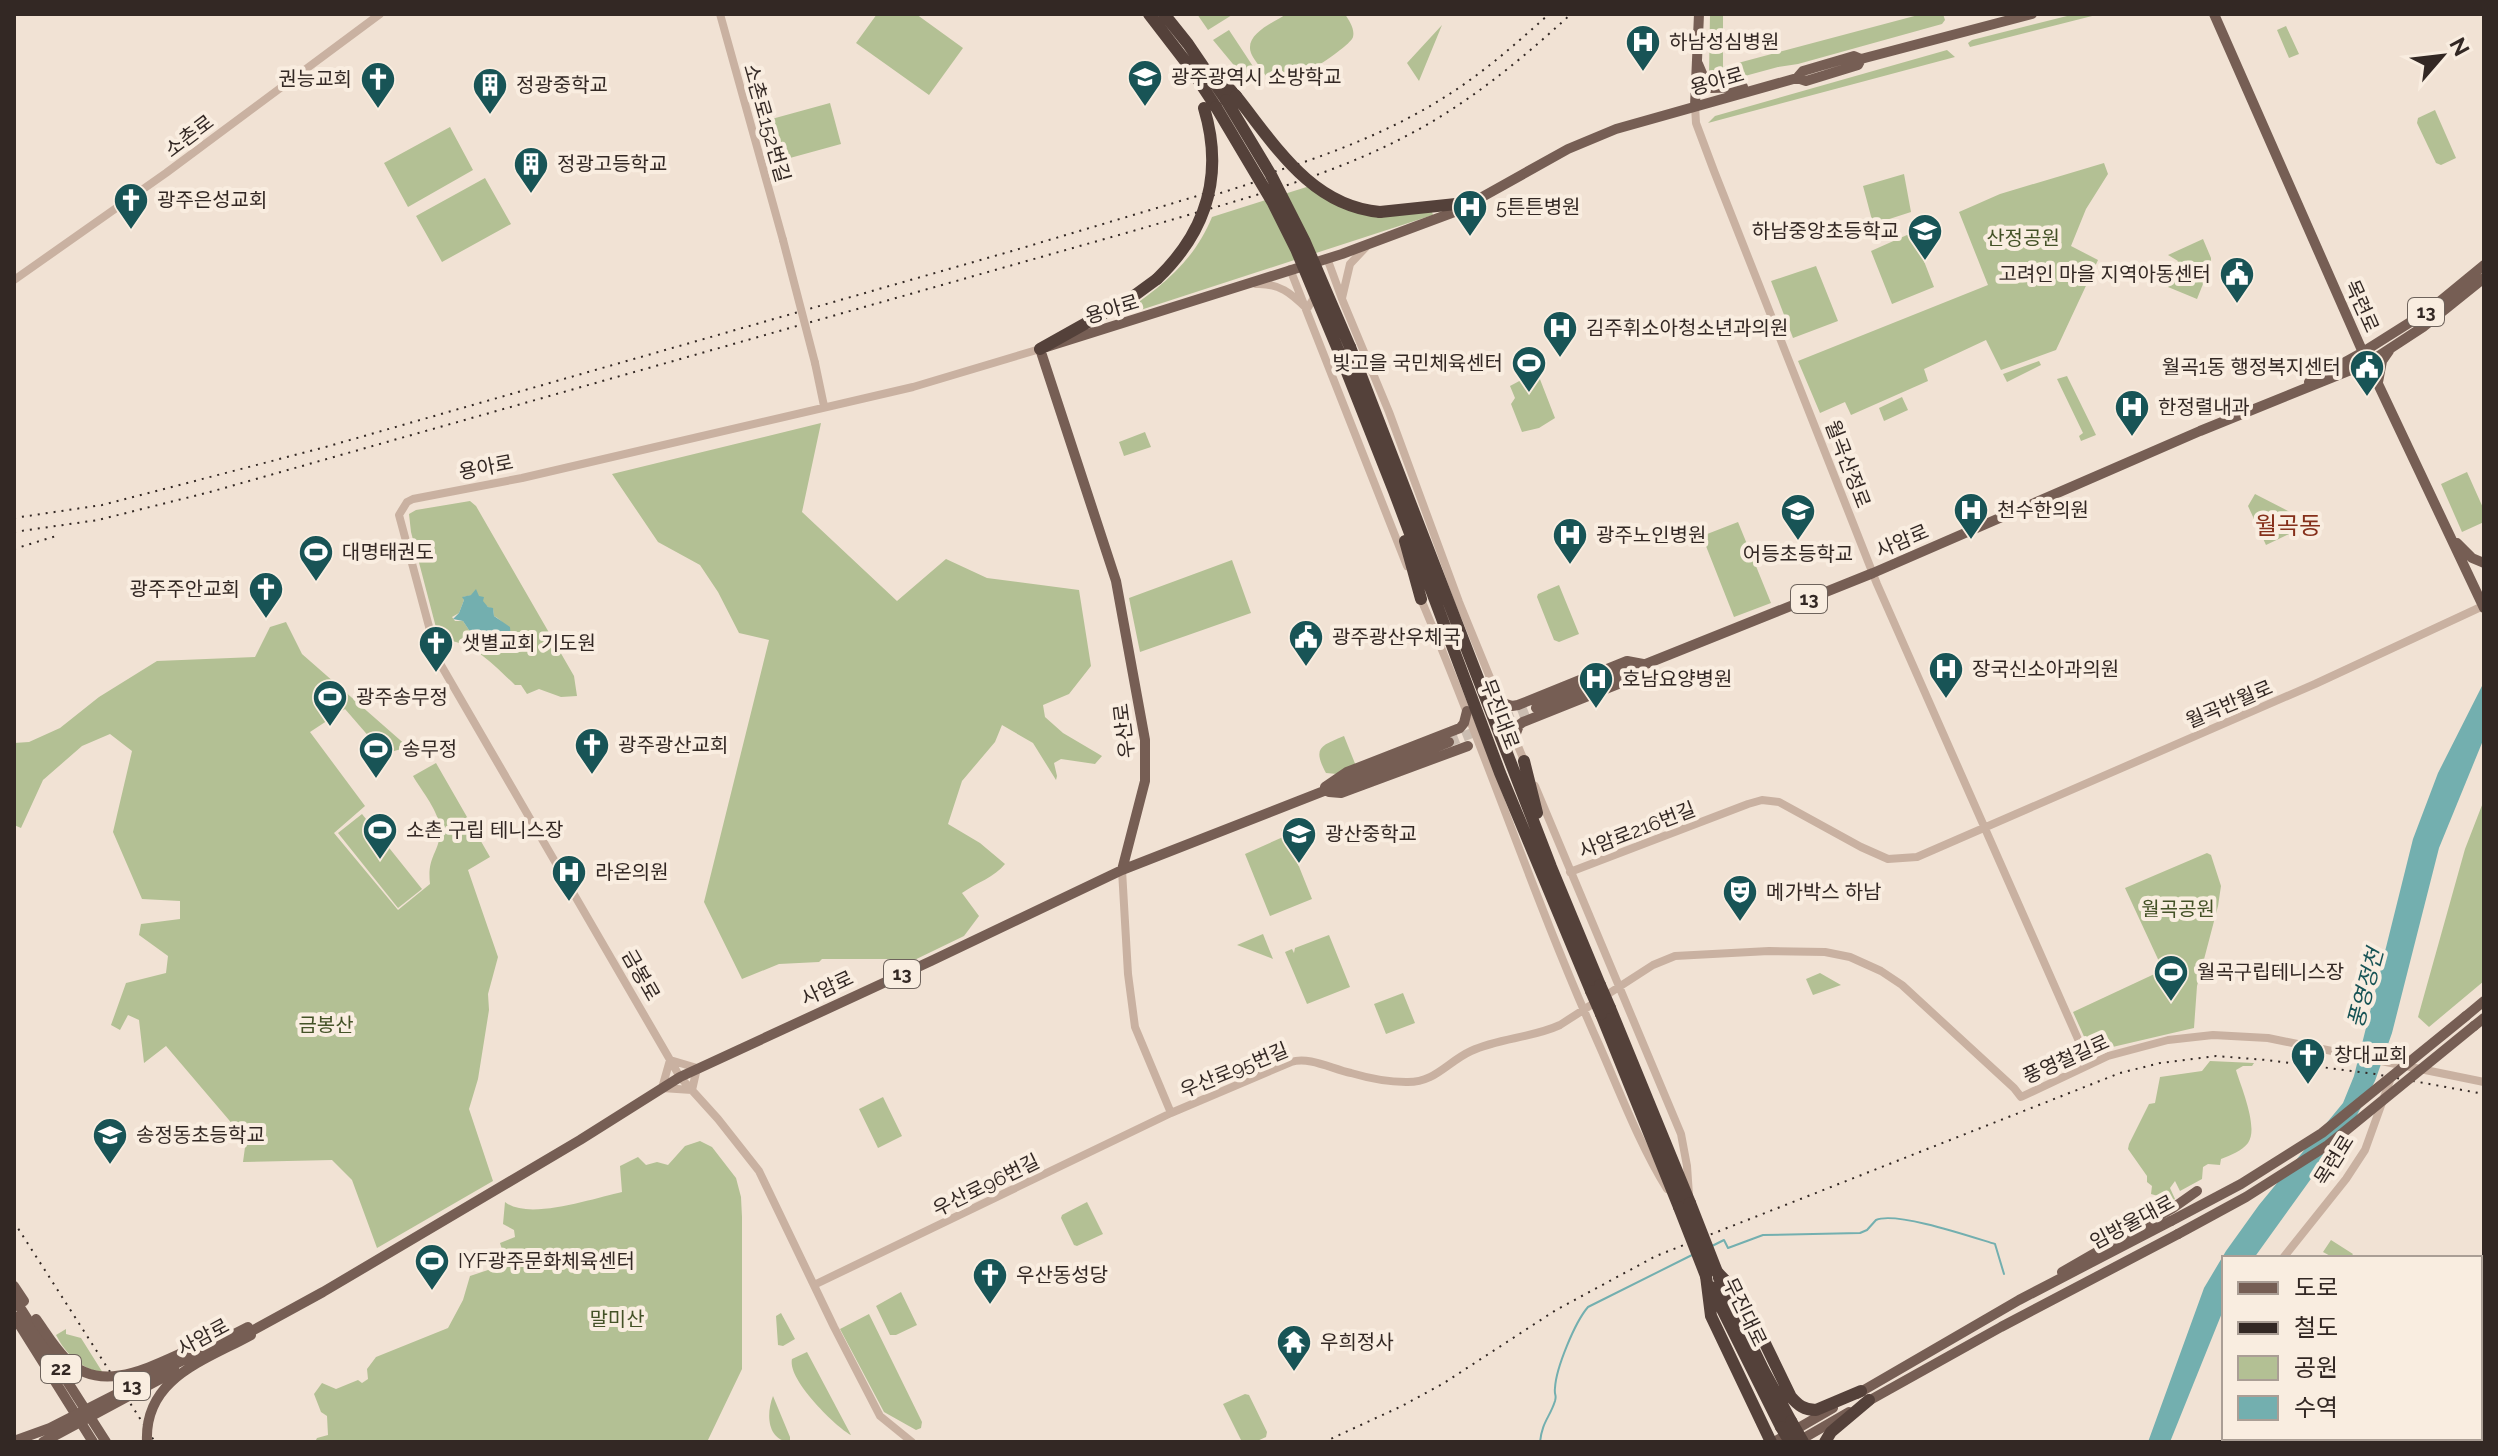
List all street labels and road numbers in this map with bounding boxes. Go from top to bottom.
street label: 소촌로152번길 [739,61,795,185]
street label: 용아로 [1687,62,1747,100]
street label: 소촌로 [160,110,218,162]
street label: 목련로 [2340,276,2384,336]
street label: 용아로 [1082,289,1142,329]
road number: 13 [2408,298,2444,326]
street label: 월곡산정로 [1820,417,1876,511]
street label: 용아로 [457,450,515,484]
street label: 사암로 [1872,519,1932,563]
road number: 13 [1791,585,1827,613]
street label: 무진대로 [1476,675,1524,753]
street label: 월곡반월로 [2182,675,2276,733]
street label: 우산로 [1109,702,1139,760]
street label: 사암로216번길 [1575,797,1699,863]
street label: 금봉로 [617,945,665,1005]
road number: 13 [884,960,920,988]
street label: 사암로 [797,965,857,1011]
street label: 풍영철길로 [2019,1029,2113,1089]
street label: 우산로95번길 [1176,1037,1292,1103]
street label: 목련로 [2309,1130,2359,1190]
street label: 우산로96번길 [929,1149,1043,1221]
street label: 임방울대로 [2086,1190,2178,1254]
street label: 무진대로 [1718,1274,1772,1350]
street label: 사암로 [173,1313,233,1361]
road number: 22 [41,1355,81,1383]
road number: 13 [114,1372,150,1400]

